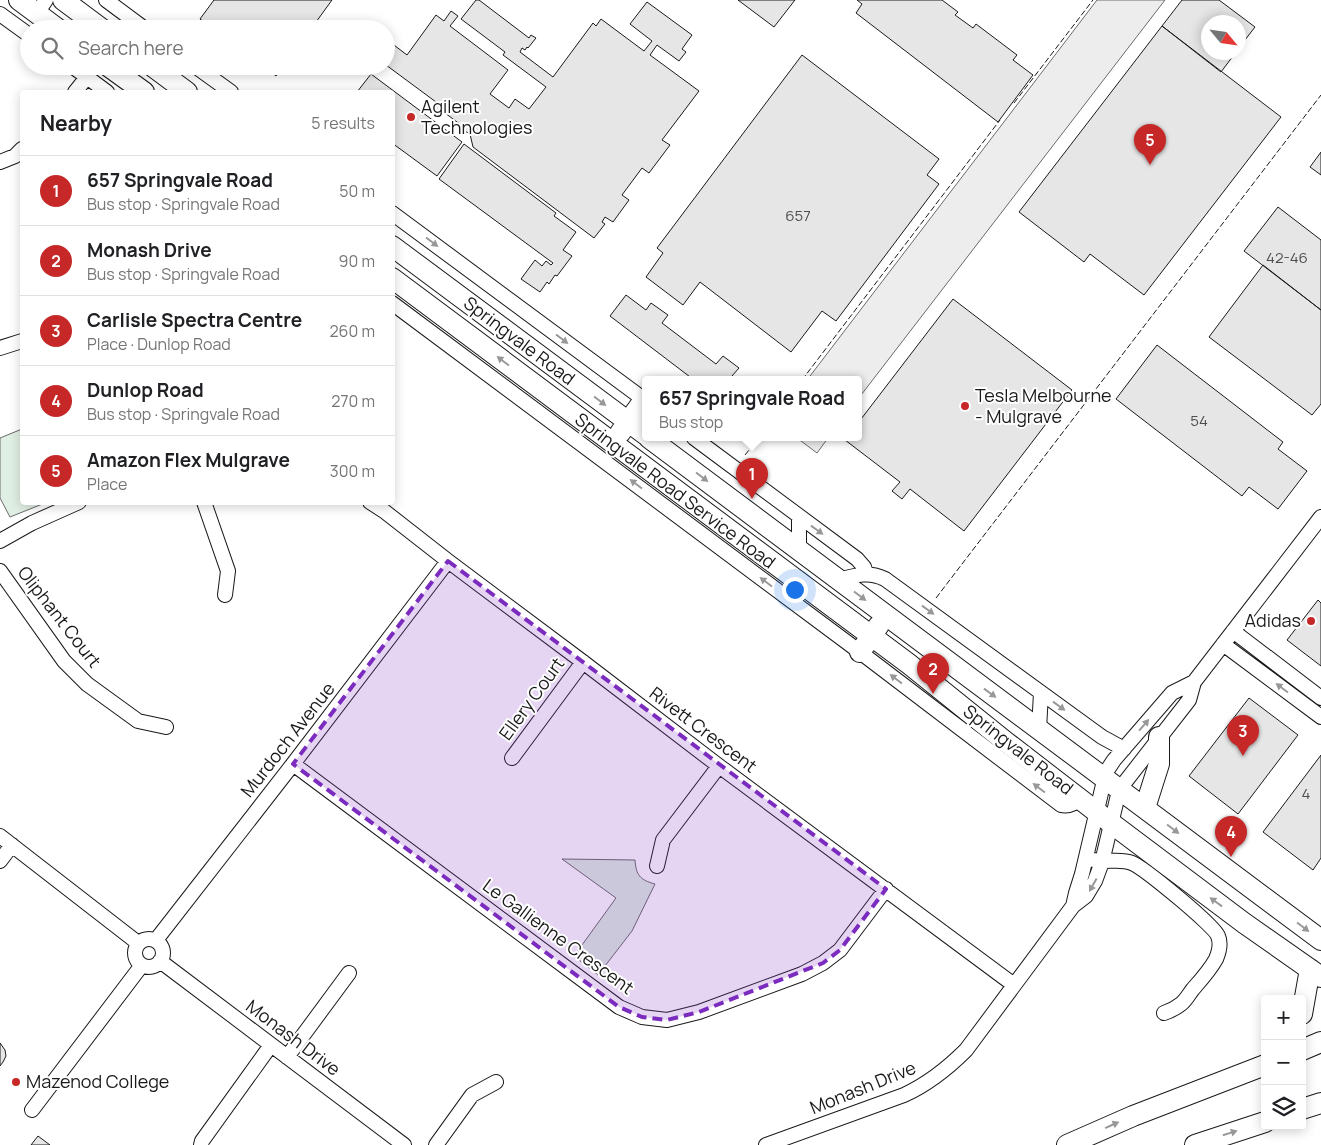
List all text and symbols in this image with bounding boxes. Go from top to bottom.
north arrow [1201,15,1246,60]
search box [20,20,395,75]
icon: search [38,34,66,62]
text: Search here [78,35,184,61]
place label: Agilent Technologies [421,94,532,139]
text: Nearby [40,109,112,137]
marker: Agilent Technologies [405,111,417,123]
text: 5 results [311,112,375,134]
pin: 5 [1134,124,1166,165]
text: 657 Springvale Road [87,167,273,193]
text: 1 [52,180,60,202]
text: 50 m [339,180,375,202]
text: Bus stop · Springvale Road [87,193,280,215]
house number: 657 [785,205,811,226]
text: Monash Drive [87,237,212,263]
one-way arrow [425,237,439,247]
house number: 42-46 [1266,247,1308,268]
text: 2 [51,250,61,272]
text: 90 m [339,250,375,272]
text: Bus stop · Springvale Road [87,263,280,285]
street label: Springvale Road [459,290,580,390]
text: Carlisle Spectra Centre [87,307,302,333]
text: 3 [51,320,61,342]
text: 260 m [329,320,375,342]
text: Place · Dunlop Road [87,333,231,355]
one-way arrow [555,334,569,344]
one-way arrow [496,356,510,366]
popup [642,376,862,441]
text: Dunlop Road [87,377,204,403]
place label: Tesla Melbourne - Mulgrave [975,383,1112,428]
text: 657 Springvale Road [659,385,845,411]
text: 4 [51,390,61,412]
text: 270 m [331,390,375,412]
one-way arrow [593,396,607,406]
marker: Tesla Melbourne - Mulgrave [959,400,971,412]
text: Bus stop · Springvale Road [87,403,280,425]
street label: Springvale Road Service Road [571,407,781,573]
house number: 54 [1190,410,1208,431]
text: Bus stop [659,411,723,433]
text: Amazon Flex Mulgrave [87,447,290,473]
pin: 1 [736,458,768,499]
text: 5 [51,460,61,482]
text: 300 m [330,460,375,482]
one-way arrow [695,472,708,483]
text: Place [87,473,127,495]
one-way arrow [629,480,642,490]
one-way arrow [810,525,824,535]
street label: Oliphant Court [13,561,107,672]
one-way arrow [760,576,773,587]
your location [782,577,808,603]
one-way arrow [853,591,867,601]
one-way arrow [921,605,935,615]
place label: Adidas [1245,608,1301,632]
marker: Adidas [1305,615,1317,627]
street label: Ellery Court [493,652,569,745]
pin: 2 [917,653,949,694]
one-way arrow [889,674,903,684]
street label: Murdoch Avenue [235,677,340,802]
street label: Rivett Crescent [645,681,762,778]
one-way arrow [1275,683,1289,693]
one-way arrow [983,688,997,698]
street label: Springvale Road [959,699,1079,800]
one-way arrow [1052,701,1066,711]
pin: 3 [1227,715,1259,756]
one-way arrow [1138,719,1149,731]
one-way arrow [1033,783,1046,794]
house number: 4 [1302,783,1311,804]
pin: 4 [1215,816,1247,857]
one-way arrow [1166,824,1180,834]
street label: Le Gallienne Crescent [478,873,639,999]
one-way arrow [1088,878,1097,891]
one-way arrow [1209,897,1223,907]
one-way arrow [1296,921,1309,932]
street label: Monash Drive [242,994,346,1081]
map controls [1261,995,1306,1130]
button: + [1261,995,1306,1040]
button: − [1261,1040,1306,1085]
street label: Monash Drive [806,1055,919,1119]
place label: Mazenod College [26,1069,169,1093]
marker: Mazenod College [10,1076,22,1088]
button: layers [1261,1085,1306,1130]
one-way arrow [1105,1121,1119,1129]
one-way arrow [1223,1129,1238,1137]

